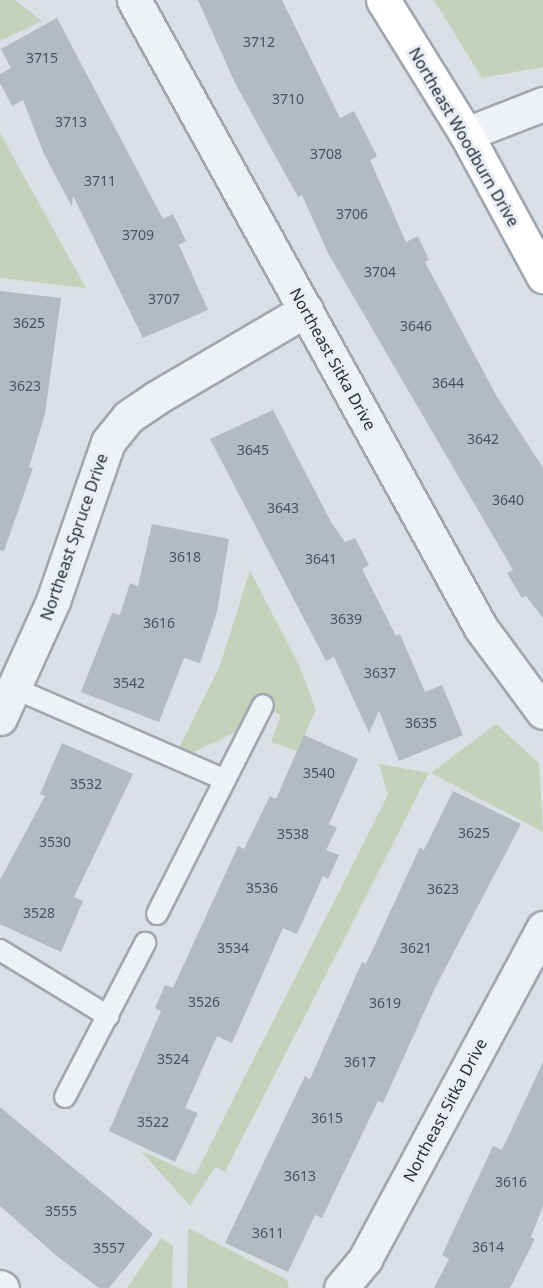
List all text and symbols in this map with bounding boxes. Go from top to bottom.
house number: 3712 [243,34,275,50]
street label: Northeast Woodburn Drive [405,44,523,230]
house number: 3715 [26,50,58,66]
house number: 3710 [272,91,304,107]
house number: 3713 [55,114,87,130]
house number: 3708 [310,146,342,162]
house number: 3711 [84,173,116,189]
house number: 3706 [336,206,368,222]
house number: 3709 [122,227,154,243]
house number: 3704 [364,264,396,280]
street label: Northeast Sitka Drive [286,285,380,433]
house number: 3707 [148,291,180,307]
house number: 3625 [13,315,45,331]
house number: 3646 [400,318,432,334]
house number: 3644 [432,375,464,391]
house number: 3623 [9,378,41,394]
house number: 3642 [467,431,499,447]
house number: 3645 [237,442,269,458]
street label: Northeast Spruce Drive [36,451,112,623]
house number: 3640 [492,492,524,508]
house number: 3643 [267,500,299,516]
house number: 3618 [169,549,201,565]
house number: 3641 [305,551,337,567]
house number: 3639 [330,611,362,627]
house number: 3616 [143,615,175,631]
house number: 3637 [364,665,396,681]
house number: 3542 [113,675,145,691]
house number: 3635 [405,715,437,731]
house number: 3540 [303,765,335,781]
house number: 3532 [70,776,102,792]
house number: 3625 [458,825,490,841]
house number: 3538 [277,826,309,842]
house number: 3530 [39,834,71,850]
house number: 3536 [246,880,278,896]
house number: 3623 [427,881,459,897]
house number: 3528 [23,905,55,921]
house number: 3534 [217,940,249,956]
house number: 3621 [400,940,432,956]
house number: 3526 [188,994,220,1010]
house number: 3619 [369,995,401,1011]
street label: Northeast Sitka Drive [399,1035,491,1185]
house number: 3524 [157,1051,189,1067]
house number: 3617 [344,1054,376,1070]
house number: 3615 [311,1110,343,1126]
house number: 3522 [137,1114,169,1130]
house number: 3613 [284,1168,316,1184]
house number: 3616 [495,1174,527,1190]
house number: 3555 [45,1203,77,1219]
house number: 3611 [252,1225,284,1241]
house number: 3614 [472,1239,504,1255]
house number: 3557 [93,1240,125,1256]

